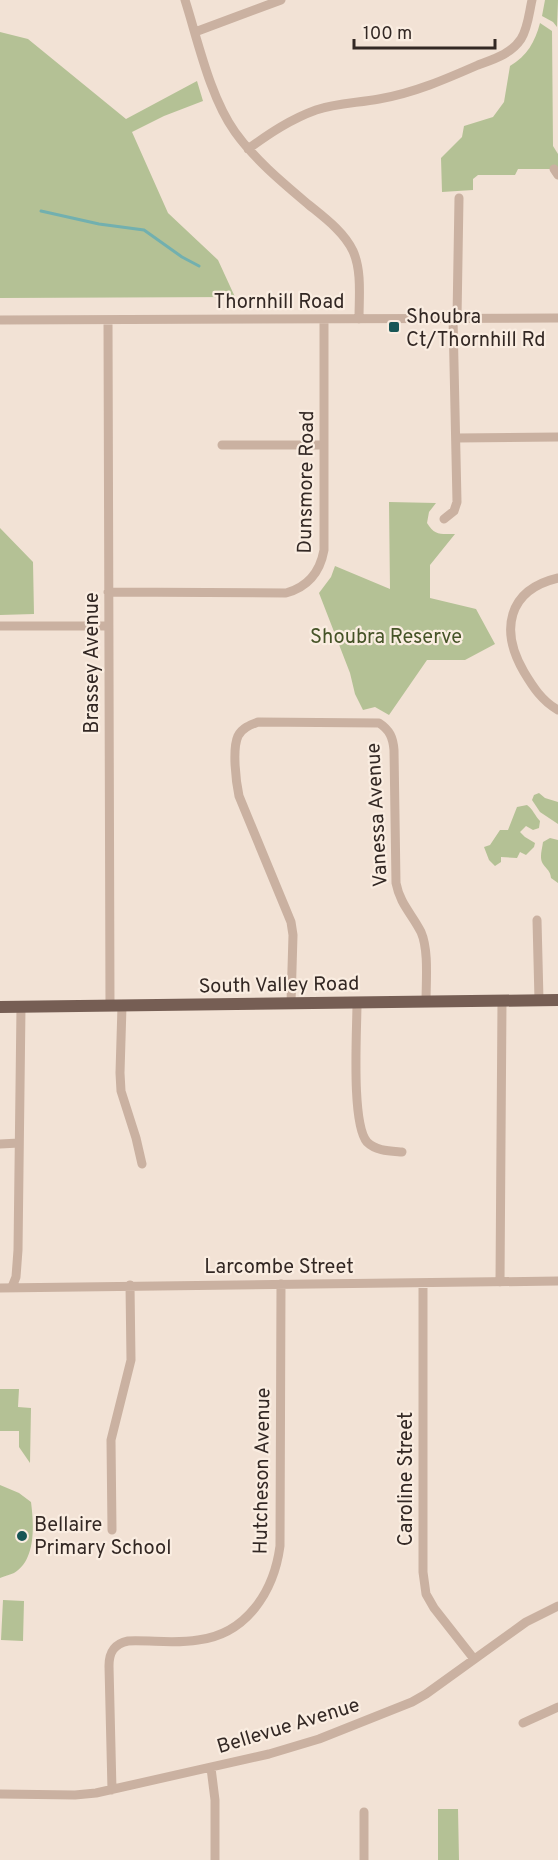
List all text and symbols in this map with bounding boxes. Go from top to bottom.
scale bar [354,12,495,50]
text: 100 m [363,23,412,46]
street label: Thornhill Road [213,290,345,316]
place label: Shoubra Ct/Thornhill Rd [406,305,545,354]
marker: Shoubra Ct/Thornhill Rd [387,320,401,334]
street label: Dunsmore Road [293,410,321,554]
street label: Brassey Avenue [80,592,106,734]
park label: Shoubra Reserve [310,625,462,651]
street label: Vanessa Avenue [361,742,395,888]
street label: South Valley Road [198,972,360,1000]
street label: Larcombe Street [204,1255,354,1281]
street label: Hutcheson Avenue [249,1387,277,1555]
street label: Caroline Street [394,1412,420,1546]
place label: Bellaire Primary School [34,1513,171,1562]
marker: Bellaire Primary School [15,1529,29,1543]
street label: Bellevue Avenue [214,1693,363,1761]

